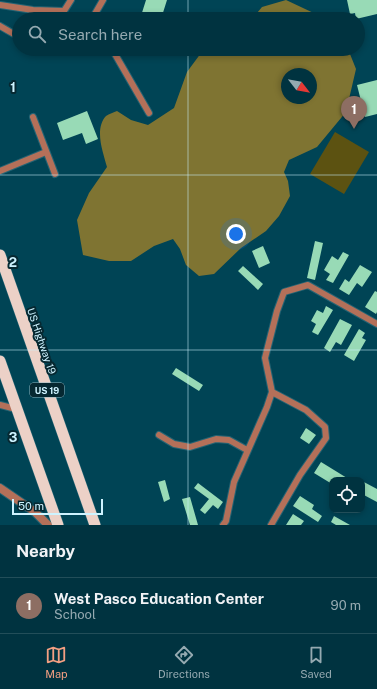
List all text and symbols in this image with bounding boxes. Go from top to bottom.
search box [12,12,365,56]
icon: search [26,23,48,45]
text: Search here [58,26,142,43]
north arrow [281,68,317,104]
text: 1 [10,80,16,95]
pin: 1 [341,96,367,129]
your location [226,224,246,244]
text: 2 [9,255,17,270]
street label: US Highway 19 [25,306,59,376]
road number: US 19 [30,383,64,397]
text: 3 [9,430,18,445]
map controls [329,477,365,513]
button: locate [329,477,365,513]
scale bar [12,497,103,516]
text: 50 m [18,500,44,512]
text: Nearby [16,541,75,561]
text: West Pasco Education Center [54,590,264,607]
text: 1 [26,598,32,613]
text: 90 m [331,598,361,613]
text: School [54,607,96,622]
tab: Map [45,644,68,680]
tab: Directions [158,644,210,680]
tab: Saved [300,644,332,680]

